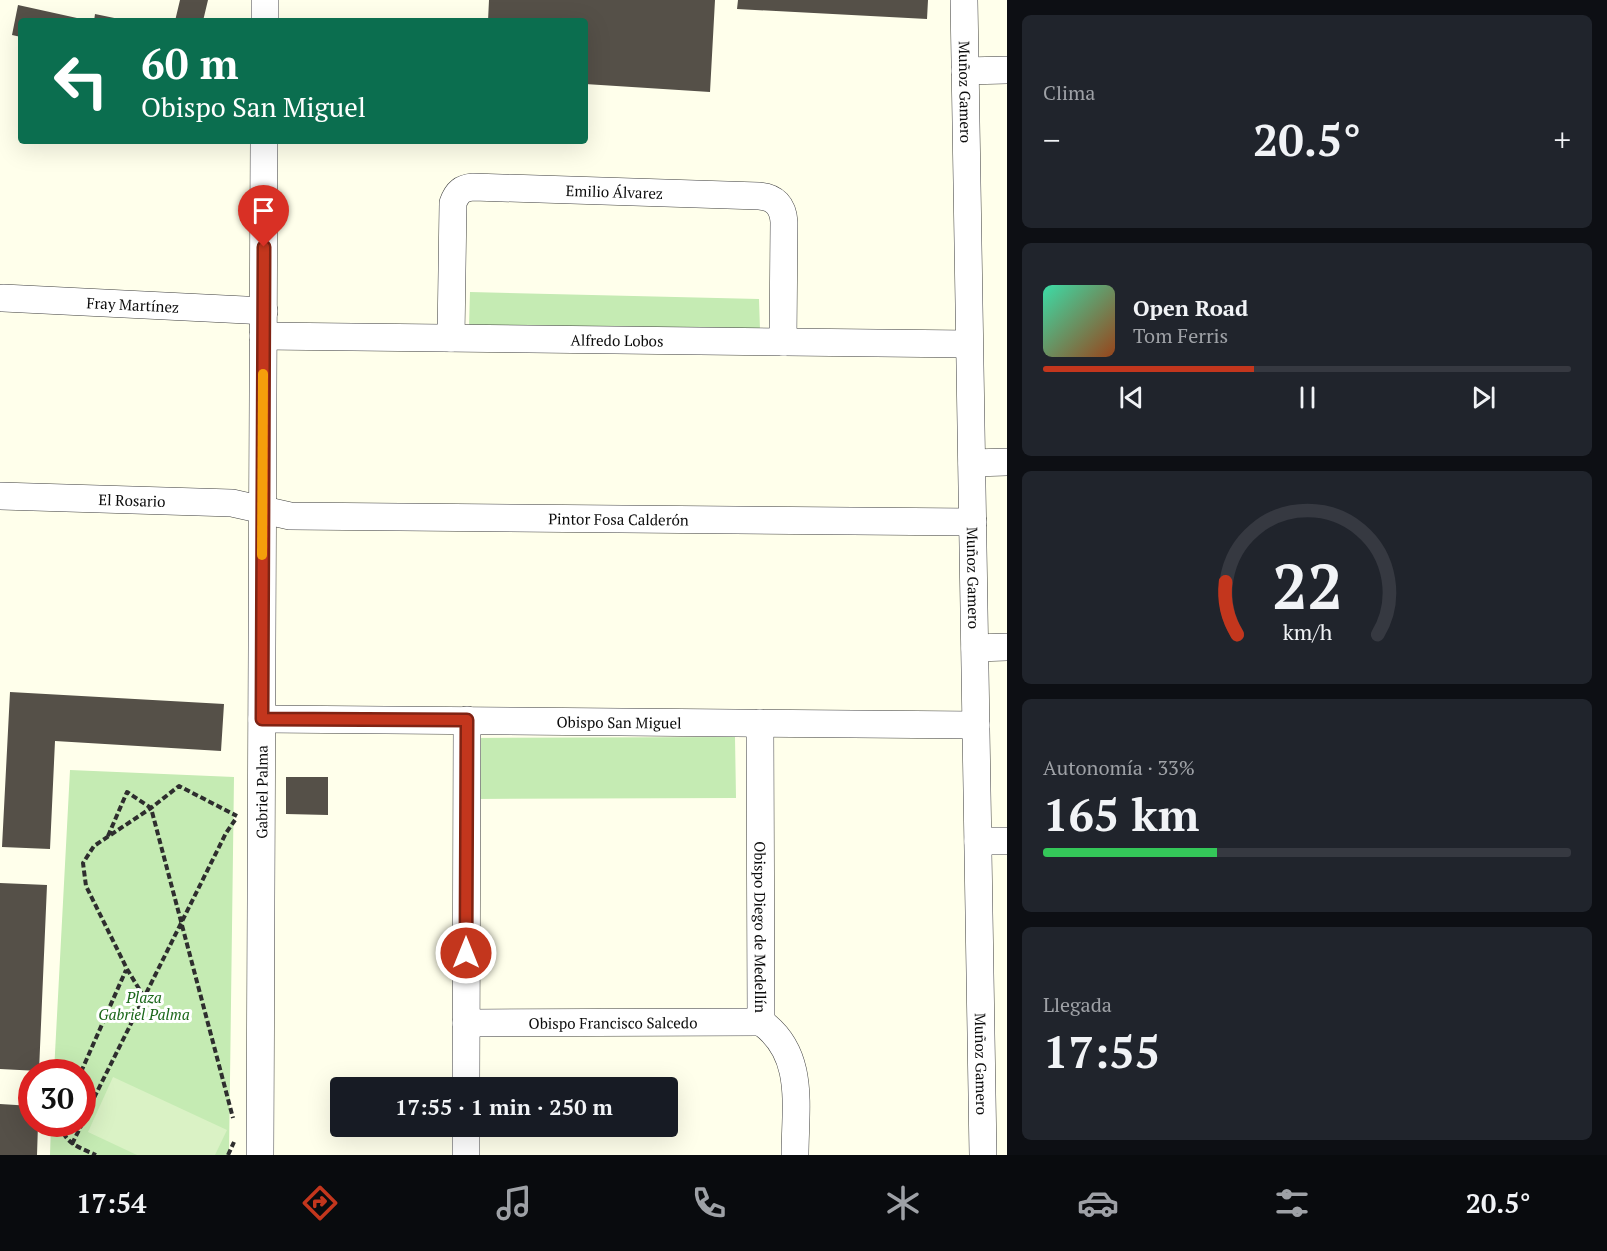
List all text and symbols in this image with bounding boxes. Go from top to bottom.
text: 60 m [141,35,239,91]
street label: Muñoz Gamero [955,41,976,143]
icon: left [42,42,120,120]
text: Clima [1043,79,1095,106]
text: Obispo San Miguel [141,89,366,125]
text: 20.5° [1253,109,1361,169]
text: − [1043,118,1061,161]
text: + [1553,118,1571,161]
street label: Emilio Álvarez [565,180,663,203]
pin [238,185,289,247]
icon: arrive [247,194,280,227]
street label: Fray Martínez [86,292,180,317]
text: Open Road [1133,293,1248,322]
text: Tom Ferris [1133,322,1228,349]
street label: Alfredo Lobos [570,329,664,351]
icon: previous [1115,381,1148,414]
icon: pause [1291,381,1324,414]
icon: next [1467,381,1500,414]
street label: El Rosario [98,489,166,511]
street label: Pintor Fosa Calderón [548,508,689,530]
street label: Muñoz Gamero [963,527,984,629]
text: 22 [1272,544,1342,627]
text: km/h [1282,618,1332,646]
street label: Obispo San Miguel [556,711,682,733]
street label: Gabriel Palma [251,745,272,839]
text: Autonomía · 33% [1043,754,1195,781]
text: 165 km [1043,784,1199,844]
street label: Obispo Diego de Medellín [750,841,771,1013]
position arrow [434,921,498,985]
park label: Plaza Gabriel Palma [98,987,190,1024]
text: Llegada [1043,991,1112,1018]
street label: Obispo Francisco Salcedo [528,1012,698,1033]
street label: Muñoz Gamero [971,1013,992,1115]
text: 17:55 [1043,1021,1160,1081]
speed limit sign: 30 [18,1059,96,1137]
text: 17:55 · 1 min · 250 m [395,1092,613,1121]
icon: directions [299,1182,341,1224]
icon: music [493,1182,535,1224]
icon: phone [688,1182,730,1224]
icon: climate [882,1182,924,1224]
icon: car [1077,1182,1119,1224]
icon: filters [1271,1182,1313,1224]
text: 17:54 [76,1185,147,1221]
text: 20.5° [1466,1185,1531,1221]

